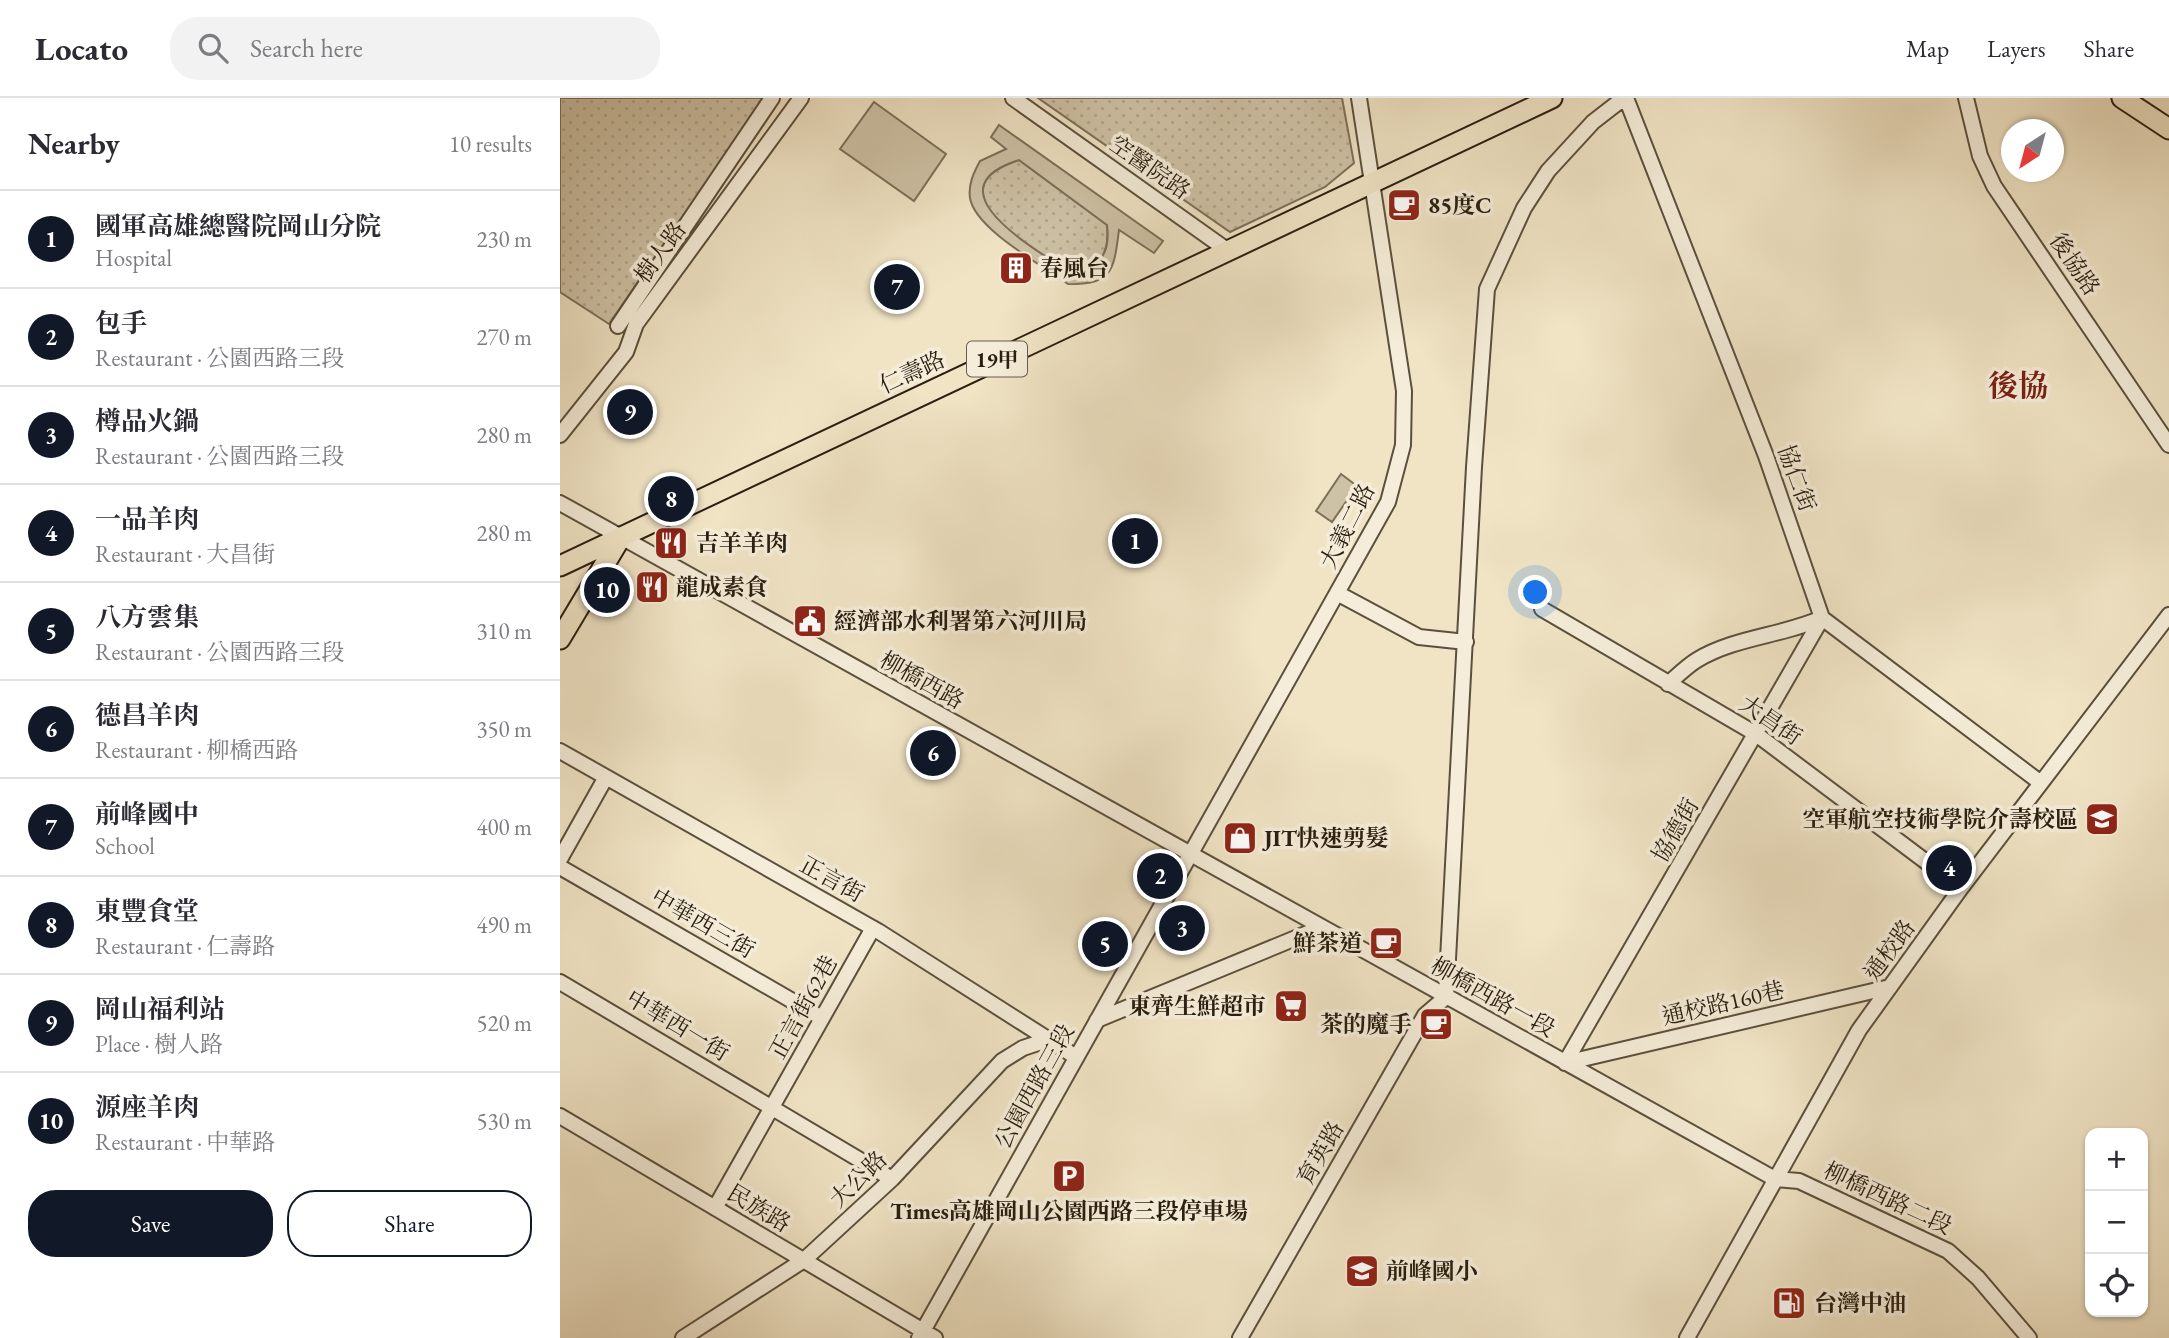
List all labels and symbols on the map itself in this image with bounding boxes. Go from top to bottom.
north arrow [2001,119,2064,182]
street label: 空醫院路 [1104,128,1196,206]
cafe icon: 85度C [1385,186,1423,224]
place label: 85度C [1428,190,1492,220]
street label: 樹人路 [628,215,692,289]
street label: 後協路 [2043,227,2107,301]
building icon: 春風台 [997,249,1035,287]
place label: 春風台 [1040,253,1109,283]
pin: 7 [874,261,920,313]
road number: 19甲 [967,342,1027,376]
street label: 仁壽路 [874,344,950,400]
district label: 後協 [1988,366,2048,405]
pin: 9 [607,386,653,438]
street label: 協仁街 [1771,440,1823,516]
pin: 8 [648,473,694,525]
street label: 大義二路 [1313,478,1381,574]
pin: 1 [1112,515,1158,567]
restaurant icon: 吉羊羊肉 [652,524,690,562]
place label: 吉羊羊肉 [696,528,788,558]
pin: 10 [584,564,630,616]
restaurant icon: 龍成素食 [633,568,671,606]
place label: 龍成素食 [676,572,768,602]
your location [1518,575,1552,609]
public building icon: 經濟部水利署第六河川局 [791,602,829,640]
place label: 經濟部水利署第六河川局 [834,606,1087,636]
street label: 柳橋西路 [874,645,970,715]
street label: 大昌街 [1734,688,1808,752]
pin: 6 [910,727,956,779]
street label: 協德街 [1645,793,1705,867]
school or university icon: 空軍航空技術學院介壽校區 [2083,800,2121,838]
place label: 空軍航空技術學院介壽校區 [1802,804,2078,834]
shop icon: JIT快速剪髮 [1221,819,1259,857]
place label: JIT快速剪髮 [1262,823,1389,853]
pin: 4 [1926,842,1972,894]
street label: 正言街 [795,849,869,909]
pin: 2 [1137,850,1183,902]
street label: 中華西三街 [646,881,760,965]
pin: 3 [1159,902,1205,954]
street label: 通校路 [1857,913,1921,987]
pin: 5 [1082,918,1128,970]
cafe icon: 鮮茶道 [1367,924,1405,962]
place label: 鮮茶道 [1293,928,1362,958]
street label: 正言街62巷 [762,950,844,1064]
street label: 柳橋西路一段 [1425,950,1561,1044]
street label: 通校路160巷 [1659,974,1787,1032]
street label: 中華西一街 [621,983,735,1067]
supermarket icon: 東齊生鮮超市 [1272,987,1310,1025]
place label: 東齊生鮮超市 [1128,991,1266,1021]
cafe icon: 茶的魔手 [1417,1005,1455,1043]
place label: 茶的魔手 [1320,1009,1412,1039]
street label: 公園西路三段 [987,1018,1081,1154]
street label: 育英路 [1290,1116,1350,1190]
street label: 大公路 [823,1144,893,1214]
street label: 柳橋西路二段 [1819,1155,1957,1241]
parking icon: Times高雄岡山公園西路三段停車場 [1050,1157,1088,1195]
street label: 民族路 [722,1177,796,1239]
place label: Times高雄岡山公園西路三段停車場 [890,1196,1248,1226]
school or university icon: 前峰國小 [1343,1252,1381,1290]
place label: 前峰國小 [1386,1256,1478,1286]
fuel station icon: 台灣中油 [1770,1284,1808,1322]
place label: 台灣中油 [1814,1288,1906,1318]

